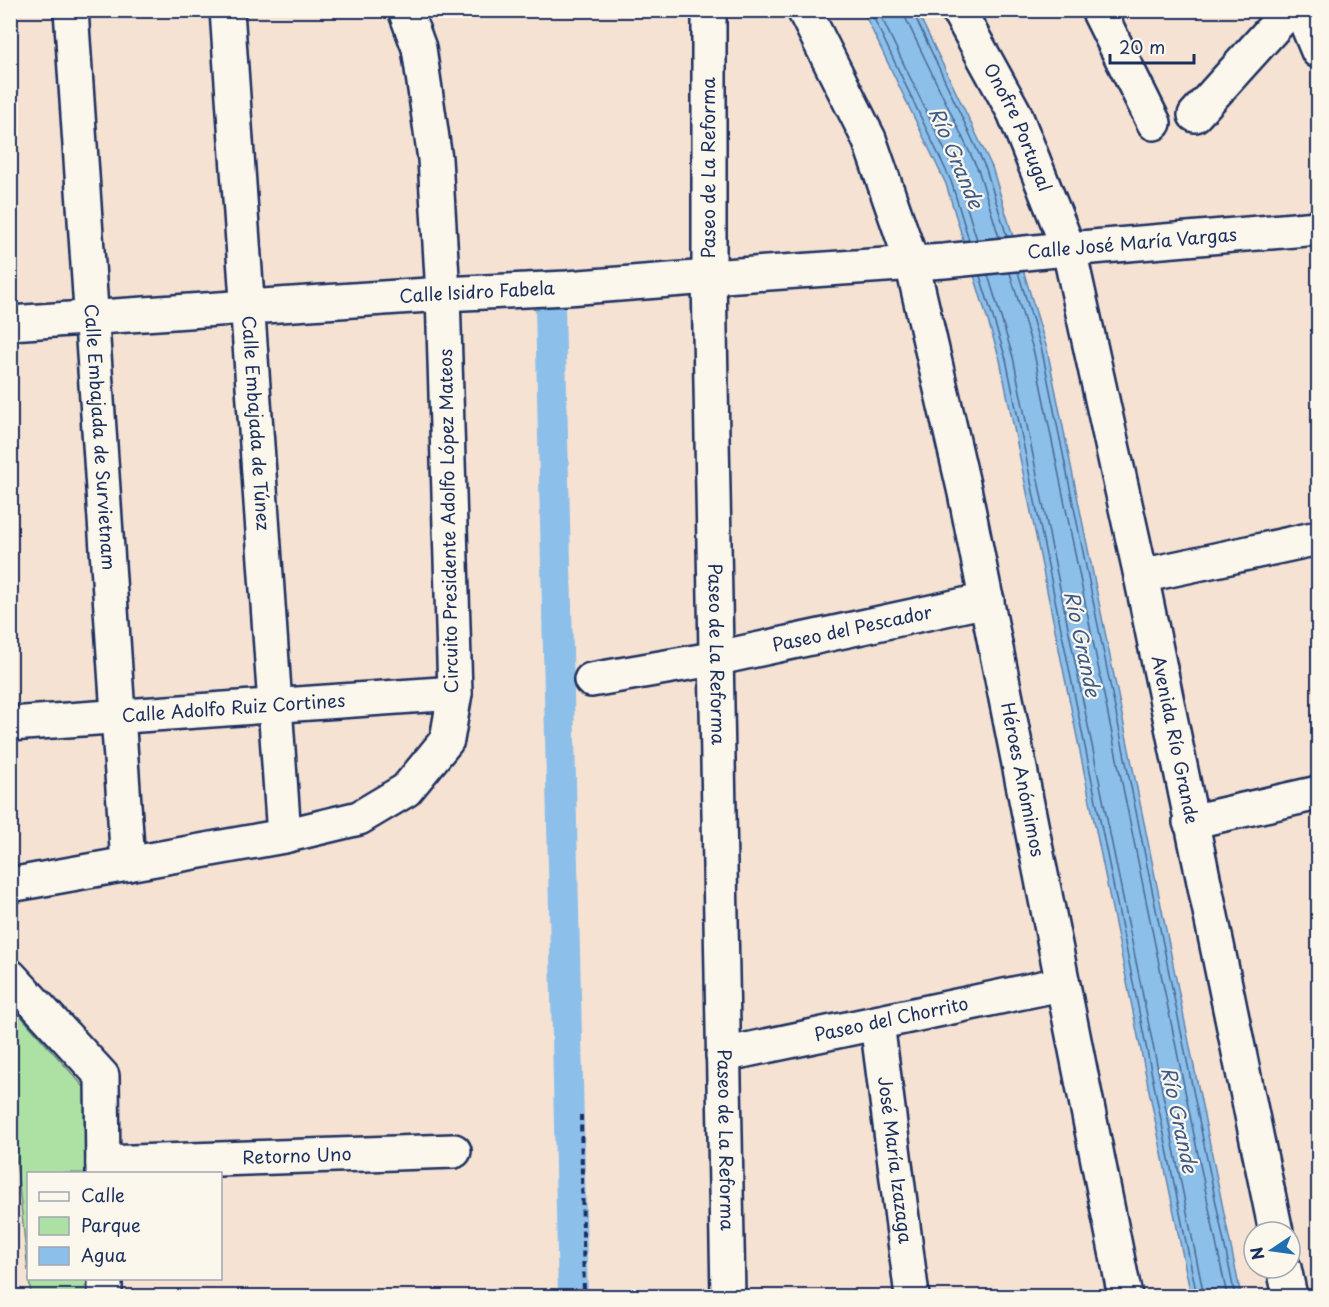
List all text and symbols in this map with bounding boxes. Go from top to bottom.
scale bar [1110,27,1194,65]
text: 20 m [1119,33,1165,60]
street label: Onofre Portugal [978,58,1059,195]
street label: Paseo de La Reforma [694,77,721,259]
water label: Río Grande [922,102,992,214]
street label: Calle José María Vargas [1026,220,1238,265]
street label: Calle Isidro Fabela [398,274,556,309]
street label: Calle Embajada de Survietnam [79,303,123,571]
street label: Calle Embajada de Túnez [236,315,278,532]
street label: Circuito Presidente Adolfo López Mateos [431,348,464,694]
street label: Paseo de La Reforma [702,563,733,745]
water label: Río Grande [1057,588,1109,701]
street label: Paseo del Pescador [769,597,935,658]
street label: Avenida Río Grande [1146,653,1207,826]
street label: Calle Adolfo Ruiz Cortines [121,686,346,728]
street label: Héroes Anómimos [995,700,1052,859]
street label: Paseo del Chorrito [811,989,971,1048]
street label: Paseo de La Reforma [711,1049,742,1231]
water label: Río Grande [1154,1064,1206,1177]
street label: José María Izazaga [872,1074,920,1246]
street label: Retorno Uno [242,1140,352,1170]
legend [27,1172,222,1280]
text: Calle [81,1181,125,1208]
text: Parque [81,1211,141,1238]
north arrow [1242,1220,1302,1280]
text: Agua [81,1241,127,1268]
text: N [1243,1245,1270,1262]

